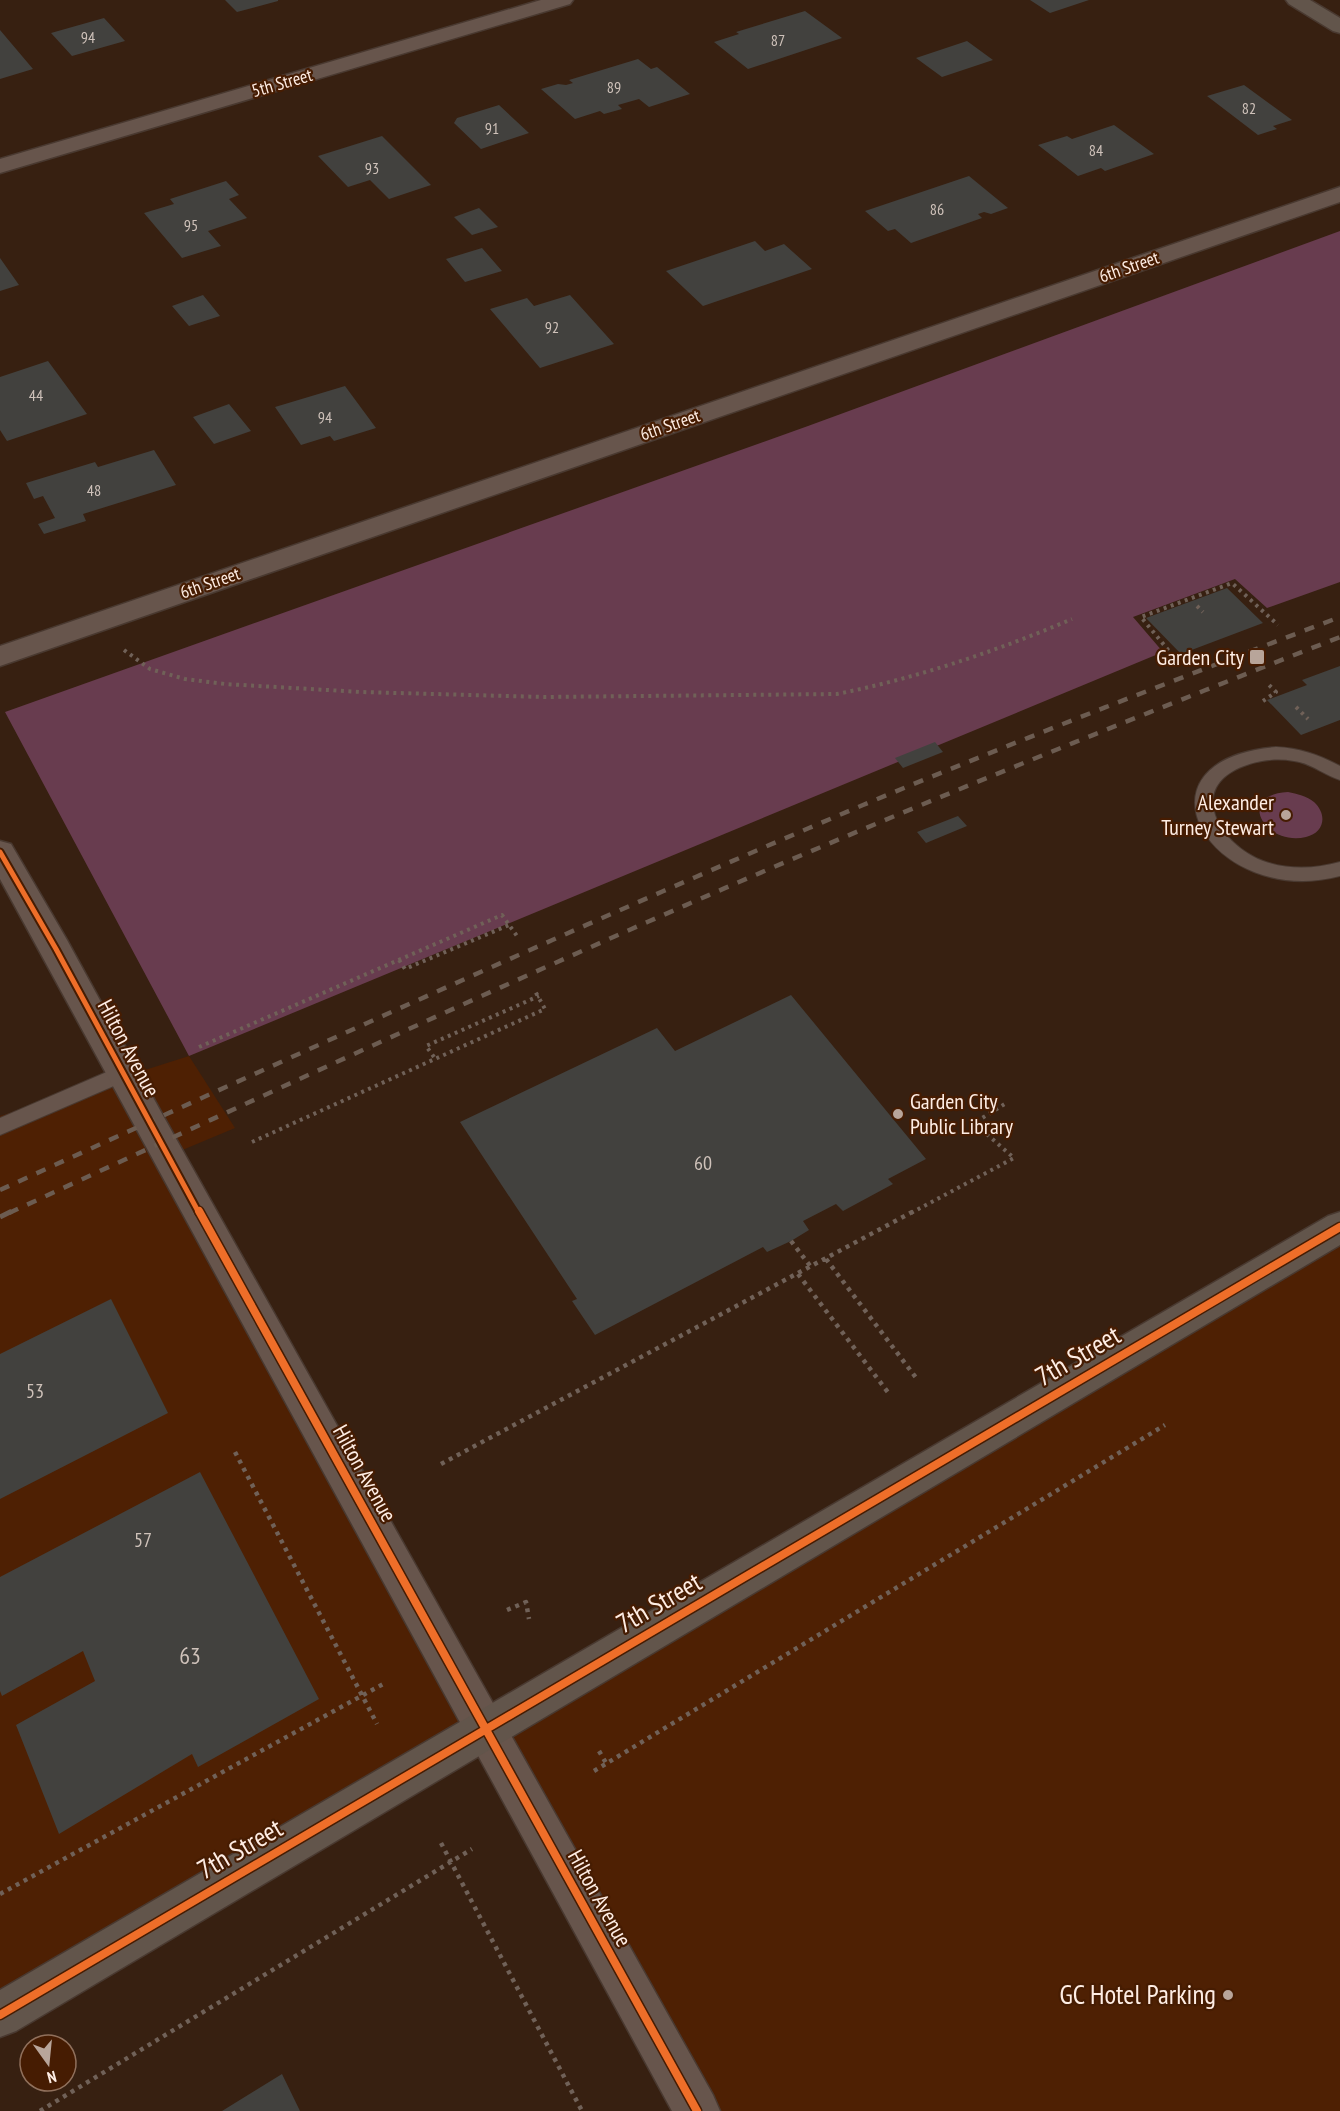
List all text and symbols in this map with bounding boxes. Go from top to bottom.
house number: 94 [81,27,95,47]
house number: 87 [771,30,785,50]
street label: 5th Street [249,63,315,102]
house number: 89 [607,77,621,97]
house number: 82 [1242,98,1256,118]
house number: 91 [485,118,499,138]
house number: 84 [1089,140,1103,160]
house number: 93 [365,158,379,178]
house number: 86 [930,199,944,219]
house number: 95 [184,215,198,235]
street label: 6th Street [1096,246,1162,288]
house number: 92 [545,317,559,337]
house number: 44 [29,385,43,405]
street label: 6th Street [637,404,703,446]
house number: 94 [318,407,332,427]
house number: 48 [87,480,101,500]
street label: 6th Street [177,562,243,604]
place label: Garden City [1156,643,1245,671]
marker: Garden City [1248,648,1266,666]
place label: Alexander Turney Stewart [1161,788,1274,841]
marker: Alexander Turney Stewart [1279,808,1293,822]
street label: Hilton Avenue [92,994,166,1102]
place label: Garden City Public Library [910,1087,1014,1140]
marker: Garden City Public Library [891,1107,905,1121]
house number: 60 [694,1150,712,1176]
street label: 7th Street [1029,1317,1127,1393]
house number: 53 [26,1378,44,1404]
street label: Hilton Avenue [327,1420,403,1526]
house number: 57 [134,1527,152,1553]
street label: 7th Street [610,1564,708,1640]
house number: 63 [179,1640,201,1671]
street label: 7th Street [191,1810,289,1886]
street label: Hilton Avenue [562,1845,638,1951]
place label: GC Hotel Parking [1059,1977,1216,2011]
marker: GC Hotel Parking [1221,1988,1235,2002]
north arrow [18,2033,78,2093]
text: N [45,2067,59,2088]

